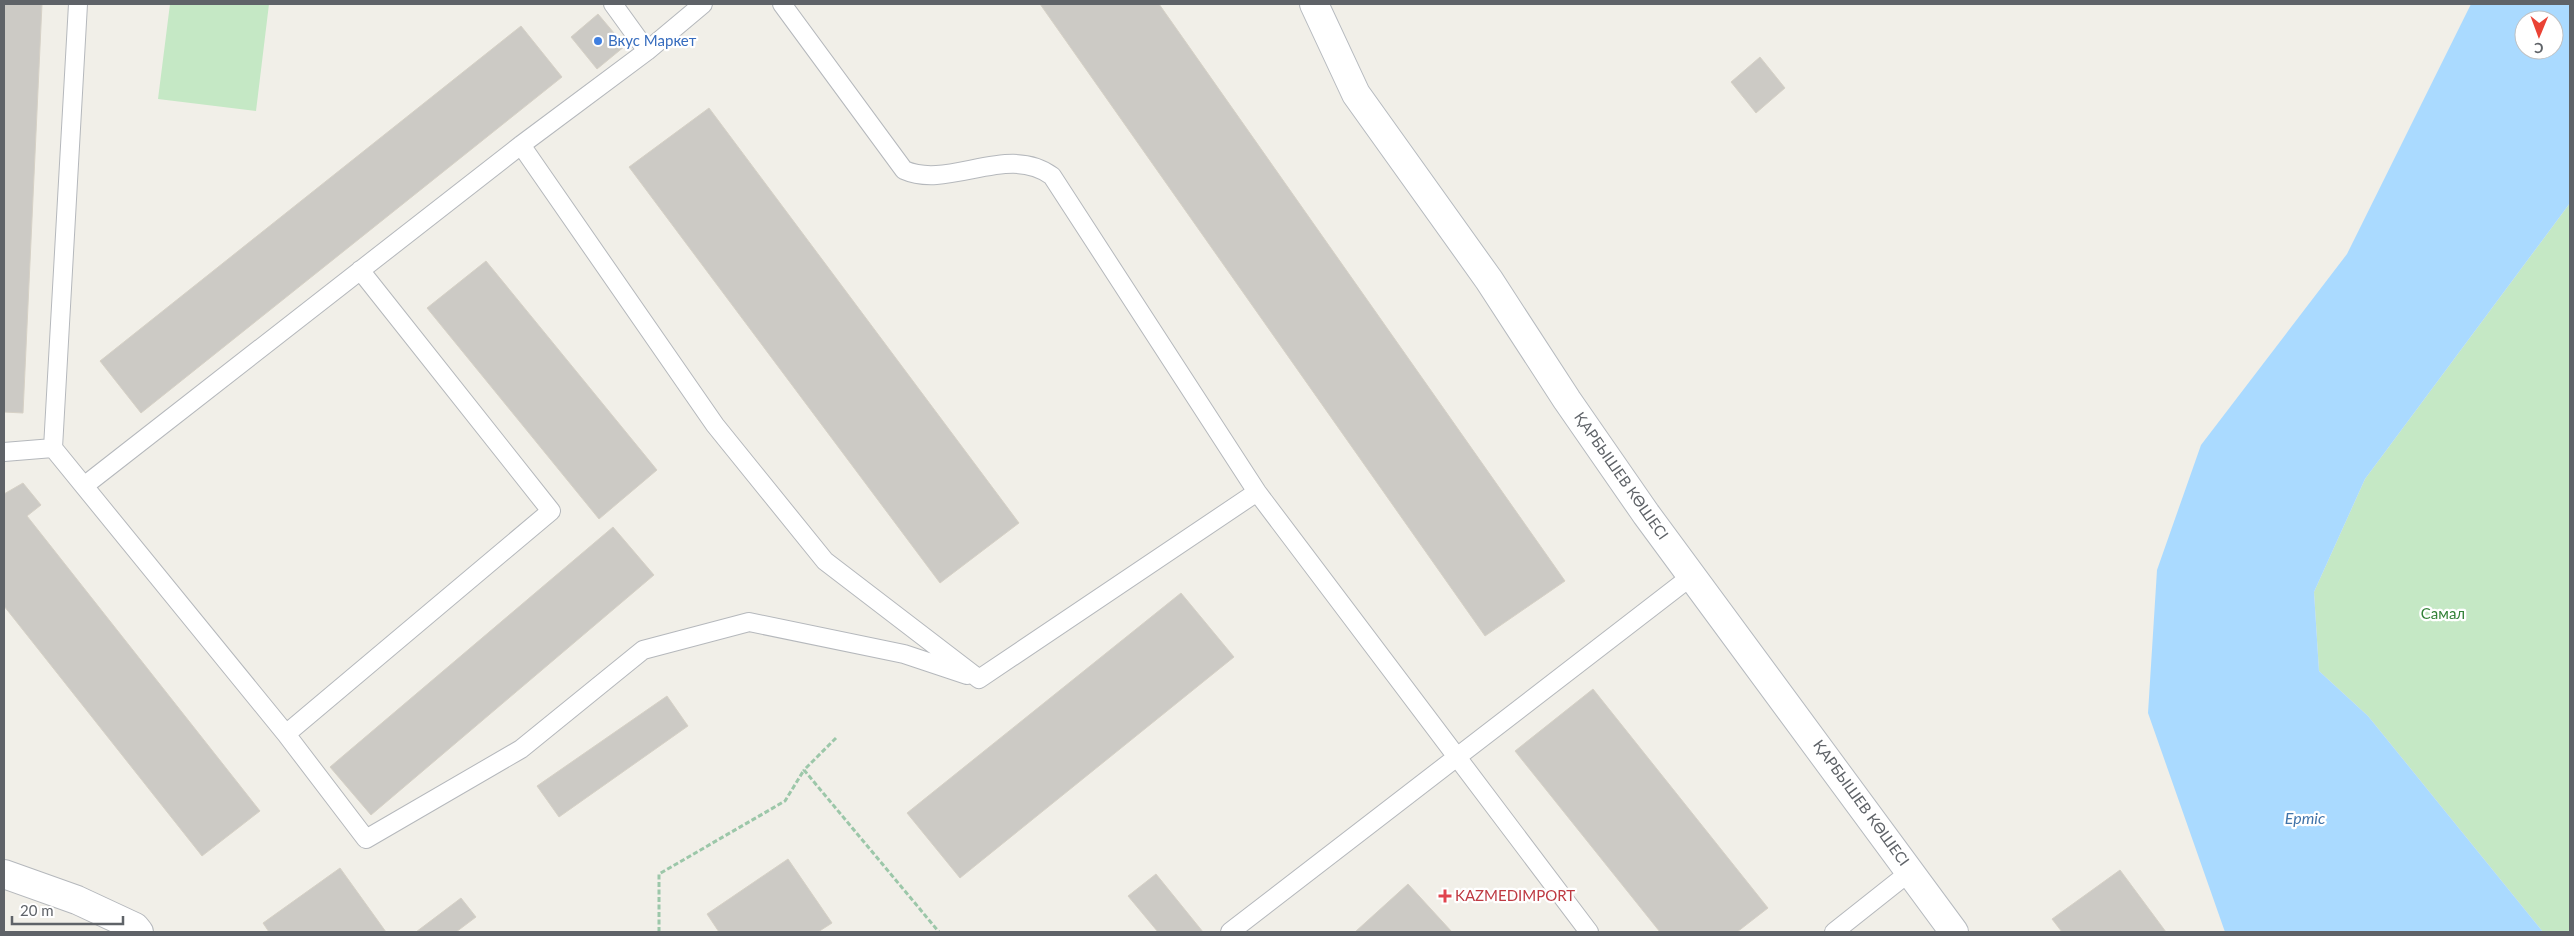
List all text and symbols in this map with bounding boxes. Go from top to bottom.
north arrow [2514,10,2564,60]
place label: Вкус Маркет [608,31,697,49]
marker: Вкус Маркет [592,35,604,47]
text: С [2533,40,2544,57]
street label: ҚАРБЫШЕВ КӨШЕСІ [1571,408,1673,543]
park label: Самал [2421,604,2465,622]
street label: ҚАРБЫШЕВ КӨШЕСІ [1810,736,1914,869]
water label: Ертіс [2285,808,2325,827]
place label: KAZMEDIMPORT [1455,886,1575,904]
marker: KAZMEDIMPORT [1439,890,1451,902]
scale bar [12,894,124,926]
text: 20 m [20,901,54,919]

